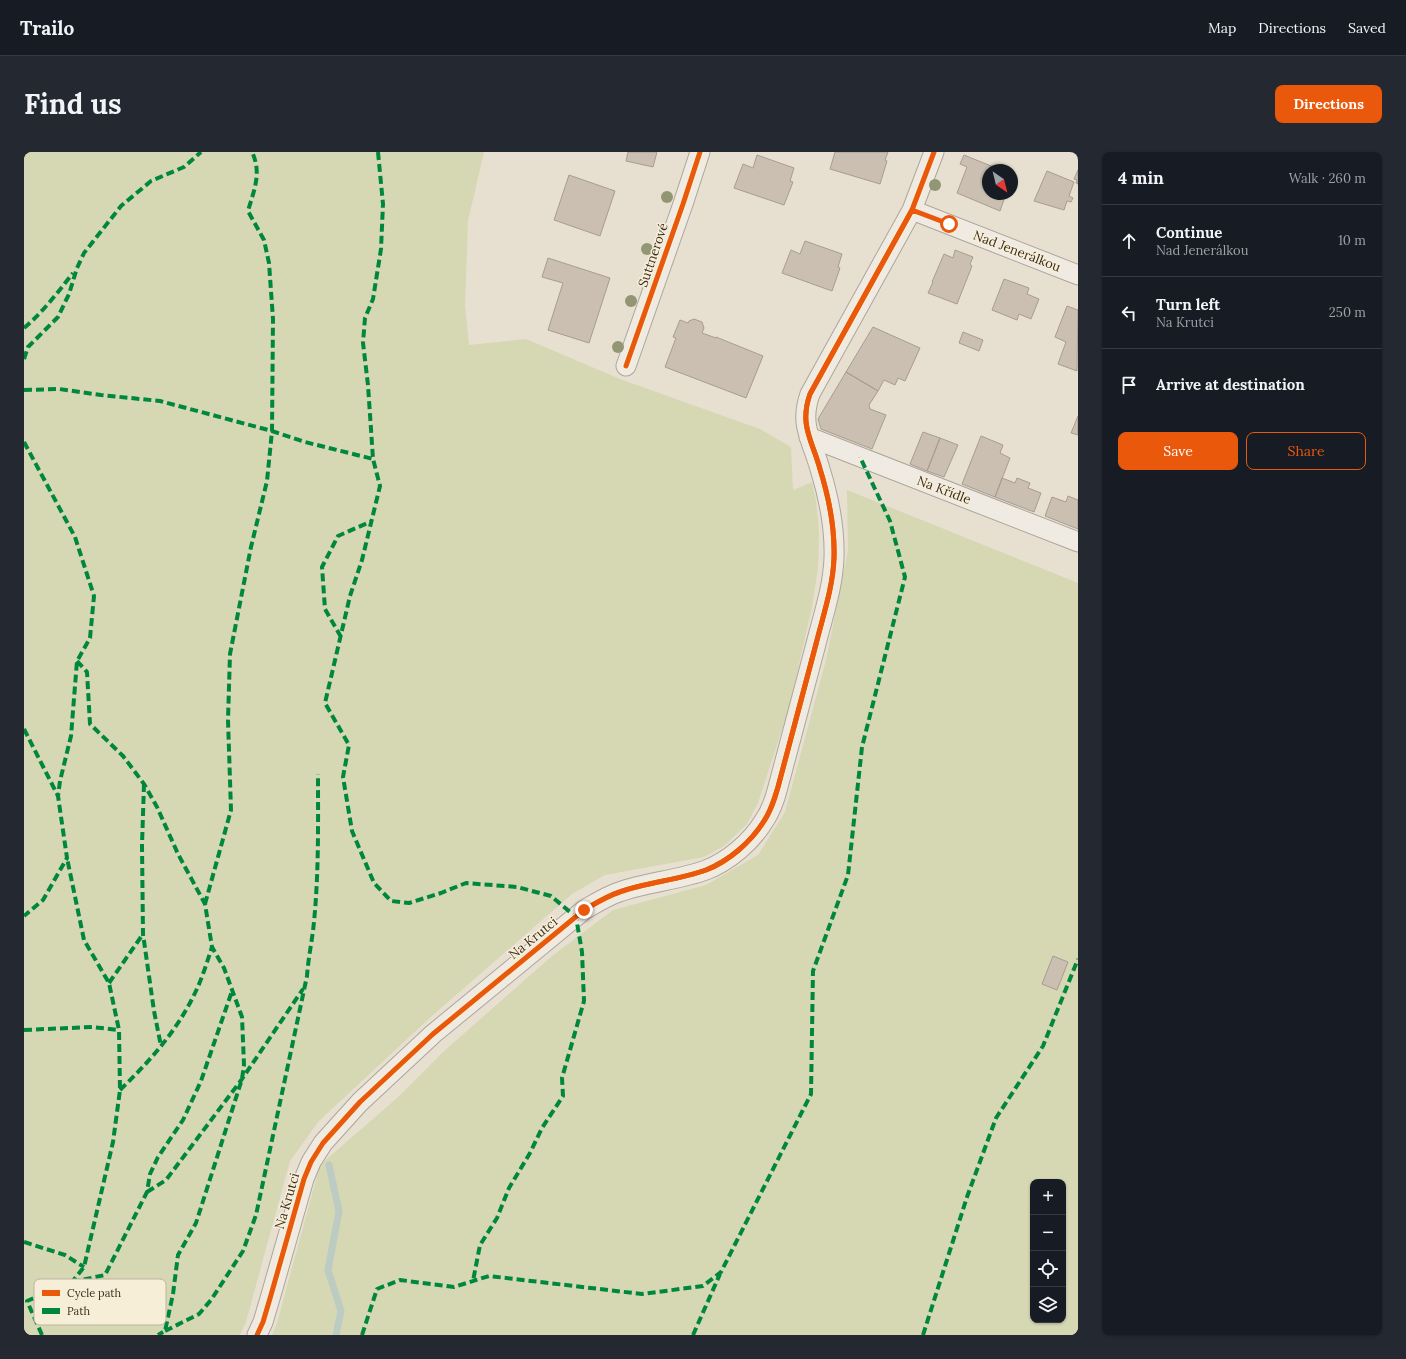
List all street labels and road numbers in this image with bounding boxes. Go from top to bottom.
street label: Suttnerové [634,221,672,289]
street label: Nad Jenerálkou [971,227,1063,276]
street label: Na Křídle [915,472,973,508]
street label: Na Krutci [505,913,561,963]
street label: Na Krutci [271,1171,303,1231]

